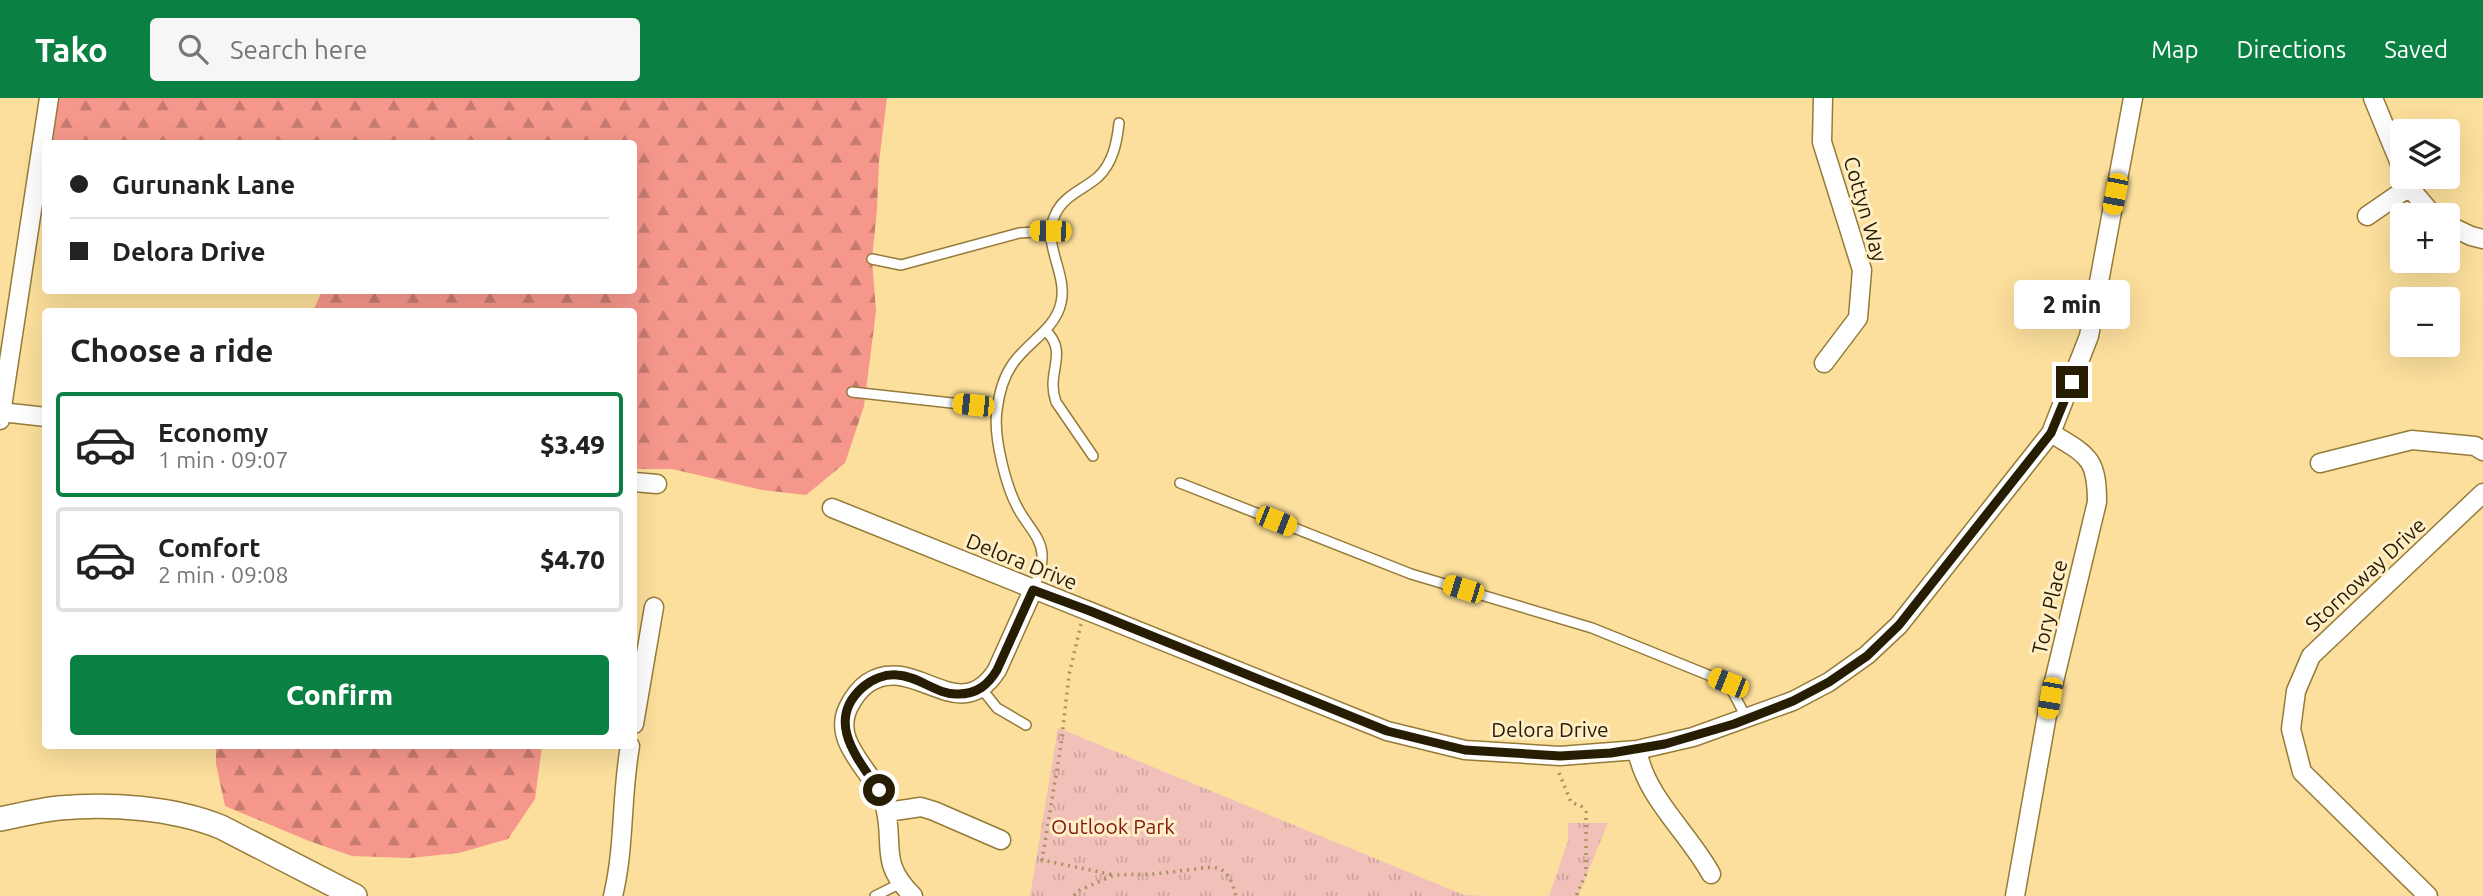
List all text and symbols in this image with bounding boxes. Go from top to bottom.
search box [150,18,640,81]
icon: search [174,30,212,68]
text: Tako [35,31,108,68]
text: Search here [230,35,367,64]
text: Map [2151,36,2198,63]
text: Directions [2236,36,2346,63]
text: Saved [2384,36,2448,63]
map controls [2390,119,2460,357]
button: layers [2390,119,2460,189]
street label: Cottyn Way [1840,154,1892,264]
text: Gurunank Lane [112,170,295,199]
car [2101,171,2130,217]
button: + [2390,203,2460,273]
car [1029,220,1072,242]
text: Delora Drive [112,237,265,266]
callout: 2 min [2014,280,2130,330]
button: − [2390,287,2460,357]
text: 2 min [2043,292,2101,317]
text: Choose a ride [70,332,273,368]
route end [2056,366,2088,398]
car [952,392,995,418]
icon: car [74,413,137,476]
text: Economy [158,418,268,447]
text: $3.49 [540,430,605,459]
text: 1 min · 09:07 [158,447,289,472]
car [1253,503,1300,539]
street label: Stornoway Drive [2300,512,2430,636]
icon: car [74,528,137,591]
street label: Delora Drive [963,528,1081,594]
text: Comfort [158,533,261,562]
text: $4.70 [540,545,605,574]
street label: Tory Place [2026,557,2072,657]
text: 2 min · 09:08 [158,562,289,587]
car [1440,573,1487,605]
button: Confirm [70,655,609,735]
car [1705,665,1752,701]
car [2037,675,2064,721]
street label: Delora Drive [1491,717,1609,741]
route start [863,774,895,806]
park label: Outlook Park [1051,814,1175,838]

